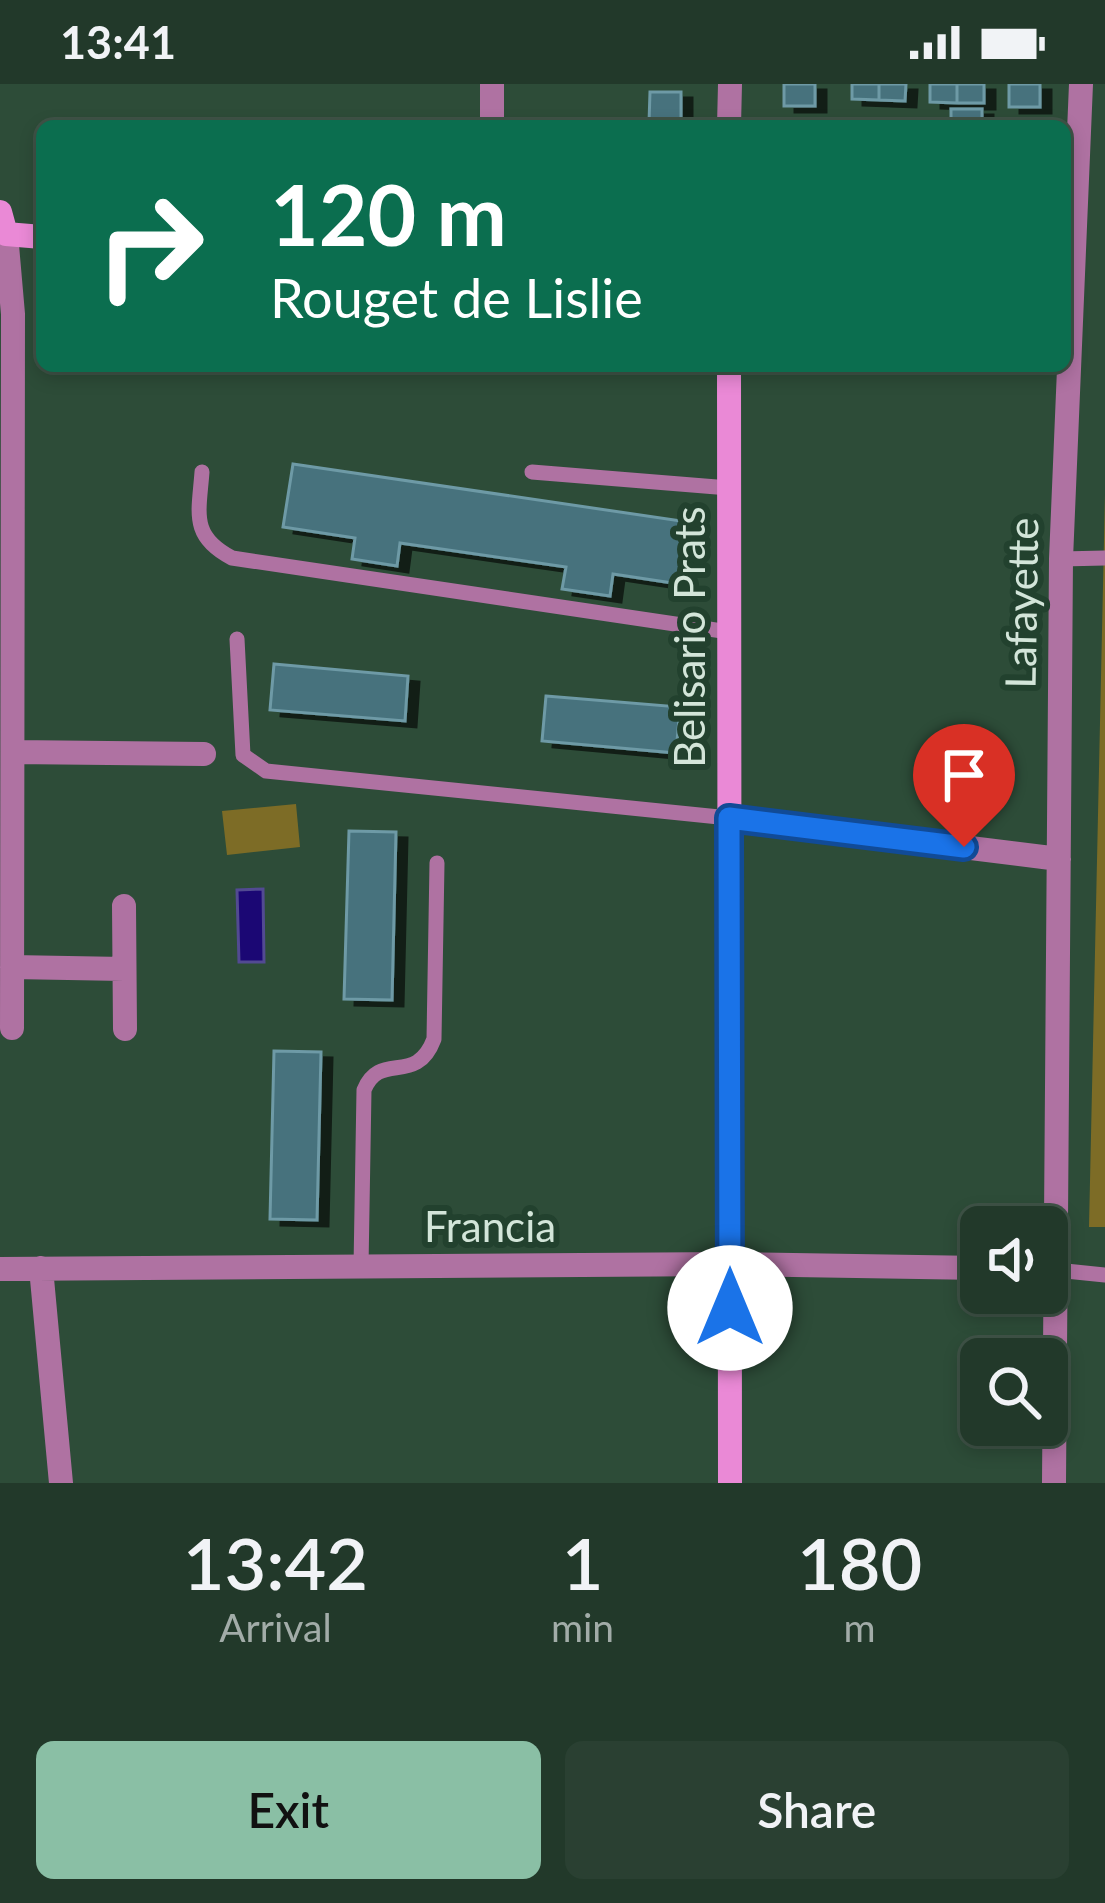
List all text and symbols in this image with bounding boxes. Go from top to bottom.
text: 13:41 [60,15,176,69]
text: 120 m [270,163,507,264]
icon: right [72,168,228,324]
text: Rouget de Lislie [270,265,643,330]
street label: Belisario Prats [664,506,714,768]
street label: Lafayette [995,517,1047,689]
pin [913,724,1015,847]
icon: arrive [931,742,997,808]
street label: Francia [424,1201,556,1251]
map controls [960,1206,1068,1446]
button: sound [960,1206,1068,1314]
position arrow [667,1245,793,1371]
button: search [960,1338,1068,1446]
text: 13:42 [183,1519,368,1605]
text: 1 [562,1519,603,1605]
text: 180 [797,1519,922,1605]
text: Arrival [219,1604,332,1650]
text: min [551,1604,614,1650]
text: m [844,1604,876,1650]
button: Exit [36,1741,541,1879]
button: Share [565,1741,1069,1879]

